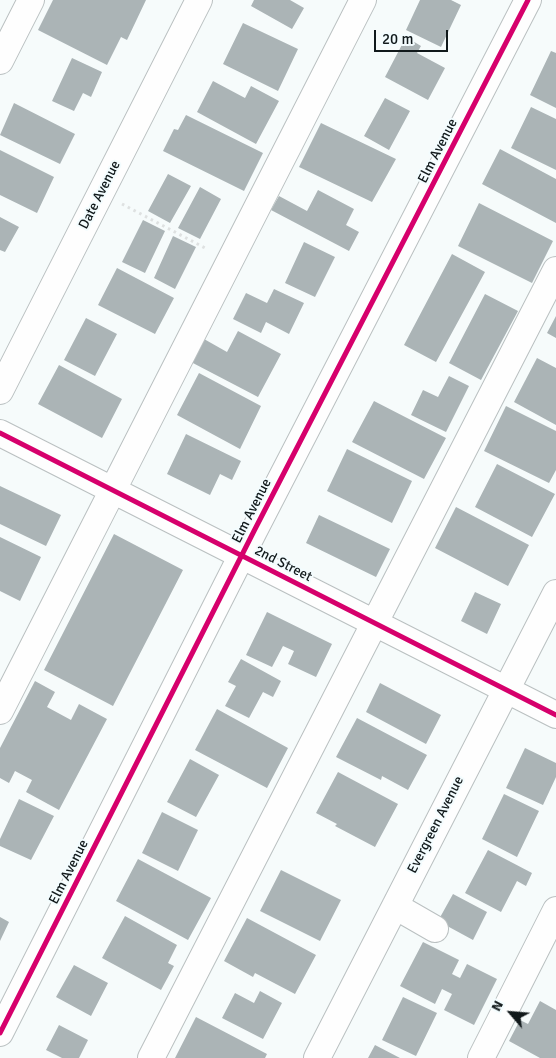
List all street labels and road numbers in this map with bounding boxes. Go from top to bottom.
street label: Elm Avenue [415,116,461,186]
street label: Date Avenue [76,158,124,232]
street label: Elm Avenue [229,476,275,546]
street label: 2nd Street [251,542,315,586]
street label: Evergreen Avenue [404,774,468,876]
street label: Elm Avenue [46,837,92,907]

